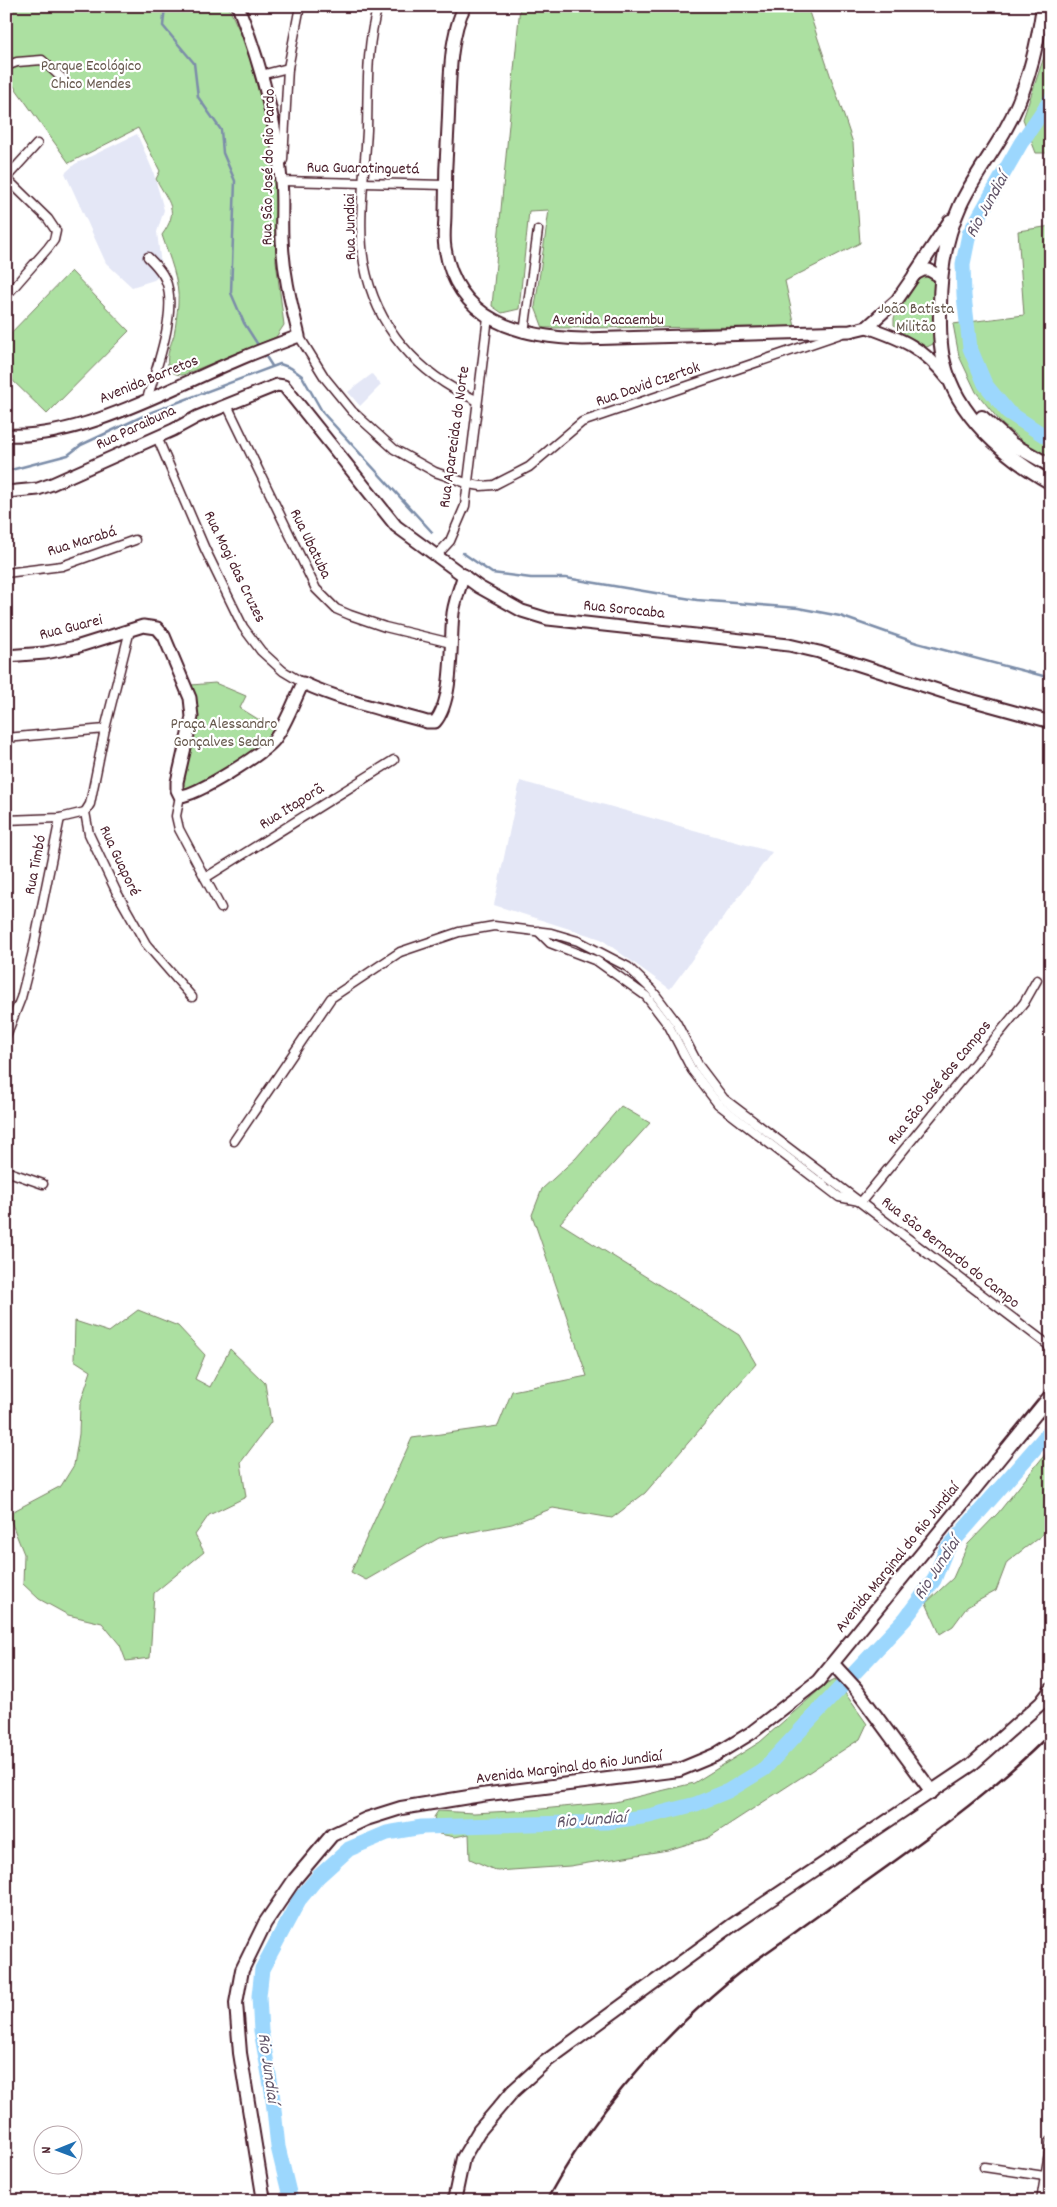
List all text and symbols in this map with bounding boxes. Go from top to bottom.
park label: Parque Ecológico Chico Mendes [41,55,141,96]
street label: Rua São José do Rio Pardo [256,88,282,246]
street label: Rua Guaratinguetá [306,157,420,181]
water label: Rio Jundiaí [960,165,1018,243]
street label: Rua Jundiai [339,193,363,261]
park label: João Batista Militão [878,298,954,339]
street label: Avenida Pacaembu [552,309,664,332]
street label: Avenida Barretos [96,350,202,410]
street label: Rua David Czertok [593,356,703,414]
street label: Rua Aparecida do Norte [434,365,476,509]
street label: Rua Paraibuna [92,399,180,457]
street label: Rua Ubatuba [283,505,337,583]
street label: Rua Mogi das Cruzes [197,507,271,627]
street label: Rua Marabá [45,521,119,563]
street label: Rua Sorocaba [582,594,666,626]
street label: Rua Guarei [37,609,105,647]
park label: Praça Alessandro Gonçalves Sedan [171,713,277,754]
street label: Rua Itaporã [255,778,329,836]
street label: Rua Guaporé [93,822,145,900]
street label: Rua Timbó [19,833,53,897]
street label: Rua São José dos Campos [882,1015,998,1150]
street label: Rua São Bernardo do Campo [876,1191,1024,1315]
street label: Avenida Marginal do Rio Jundiaí [832,1479,964,1637]
water label: Rio Jundiaí [910,1534,966,1604]
street label: Avenida Marginal do Rio Jundiaí [475,1745,664,1791]
water label: Rio Jundiaí [555,1806,632,1836]
water label: Rio Jundiaí [250,2031,285,2109]
north arrow [32,2124,82,2174]
text: N [37,2146,57,2154]

